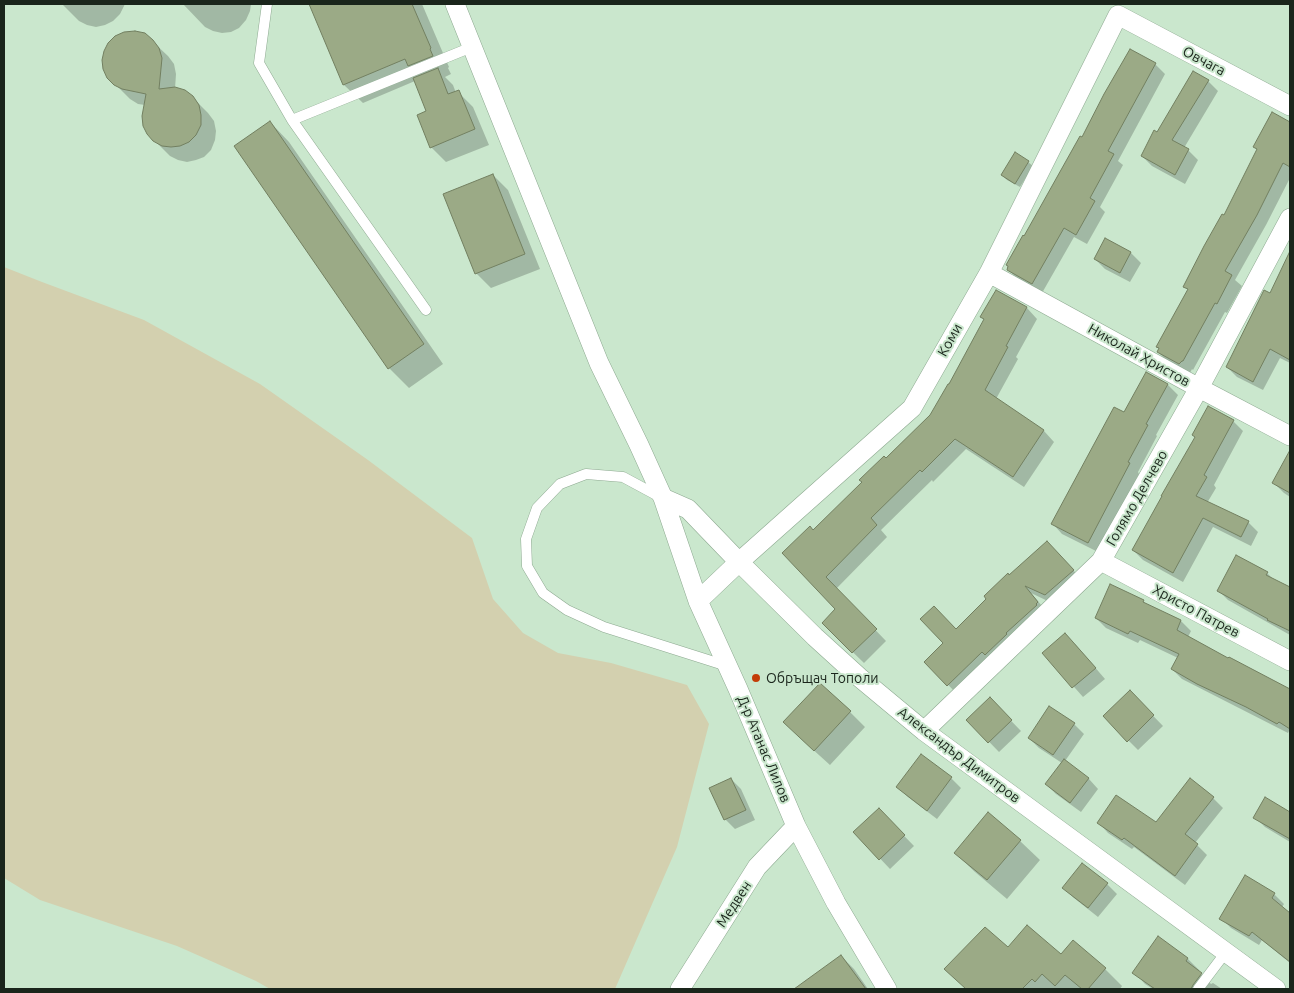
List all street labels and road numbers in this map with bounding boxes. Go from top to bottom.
street label: Овчага [1180,43,1228,79]
street label: Николай Христов [1085,320,1193,390]
street label: Коми [934,321,966,359]
street label: Голямо Делчево [1103,447,1171,549]
street label: Христо Патрев [1150,581,1242,641]
street label: Д-р Атанас Лилов [734,693,794,805]
street label: Александър Димитров [895,704,1023,806]
street label: Медвен [713,878,755,930]

